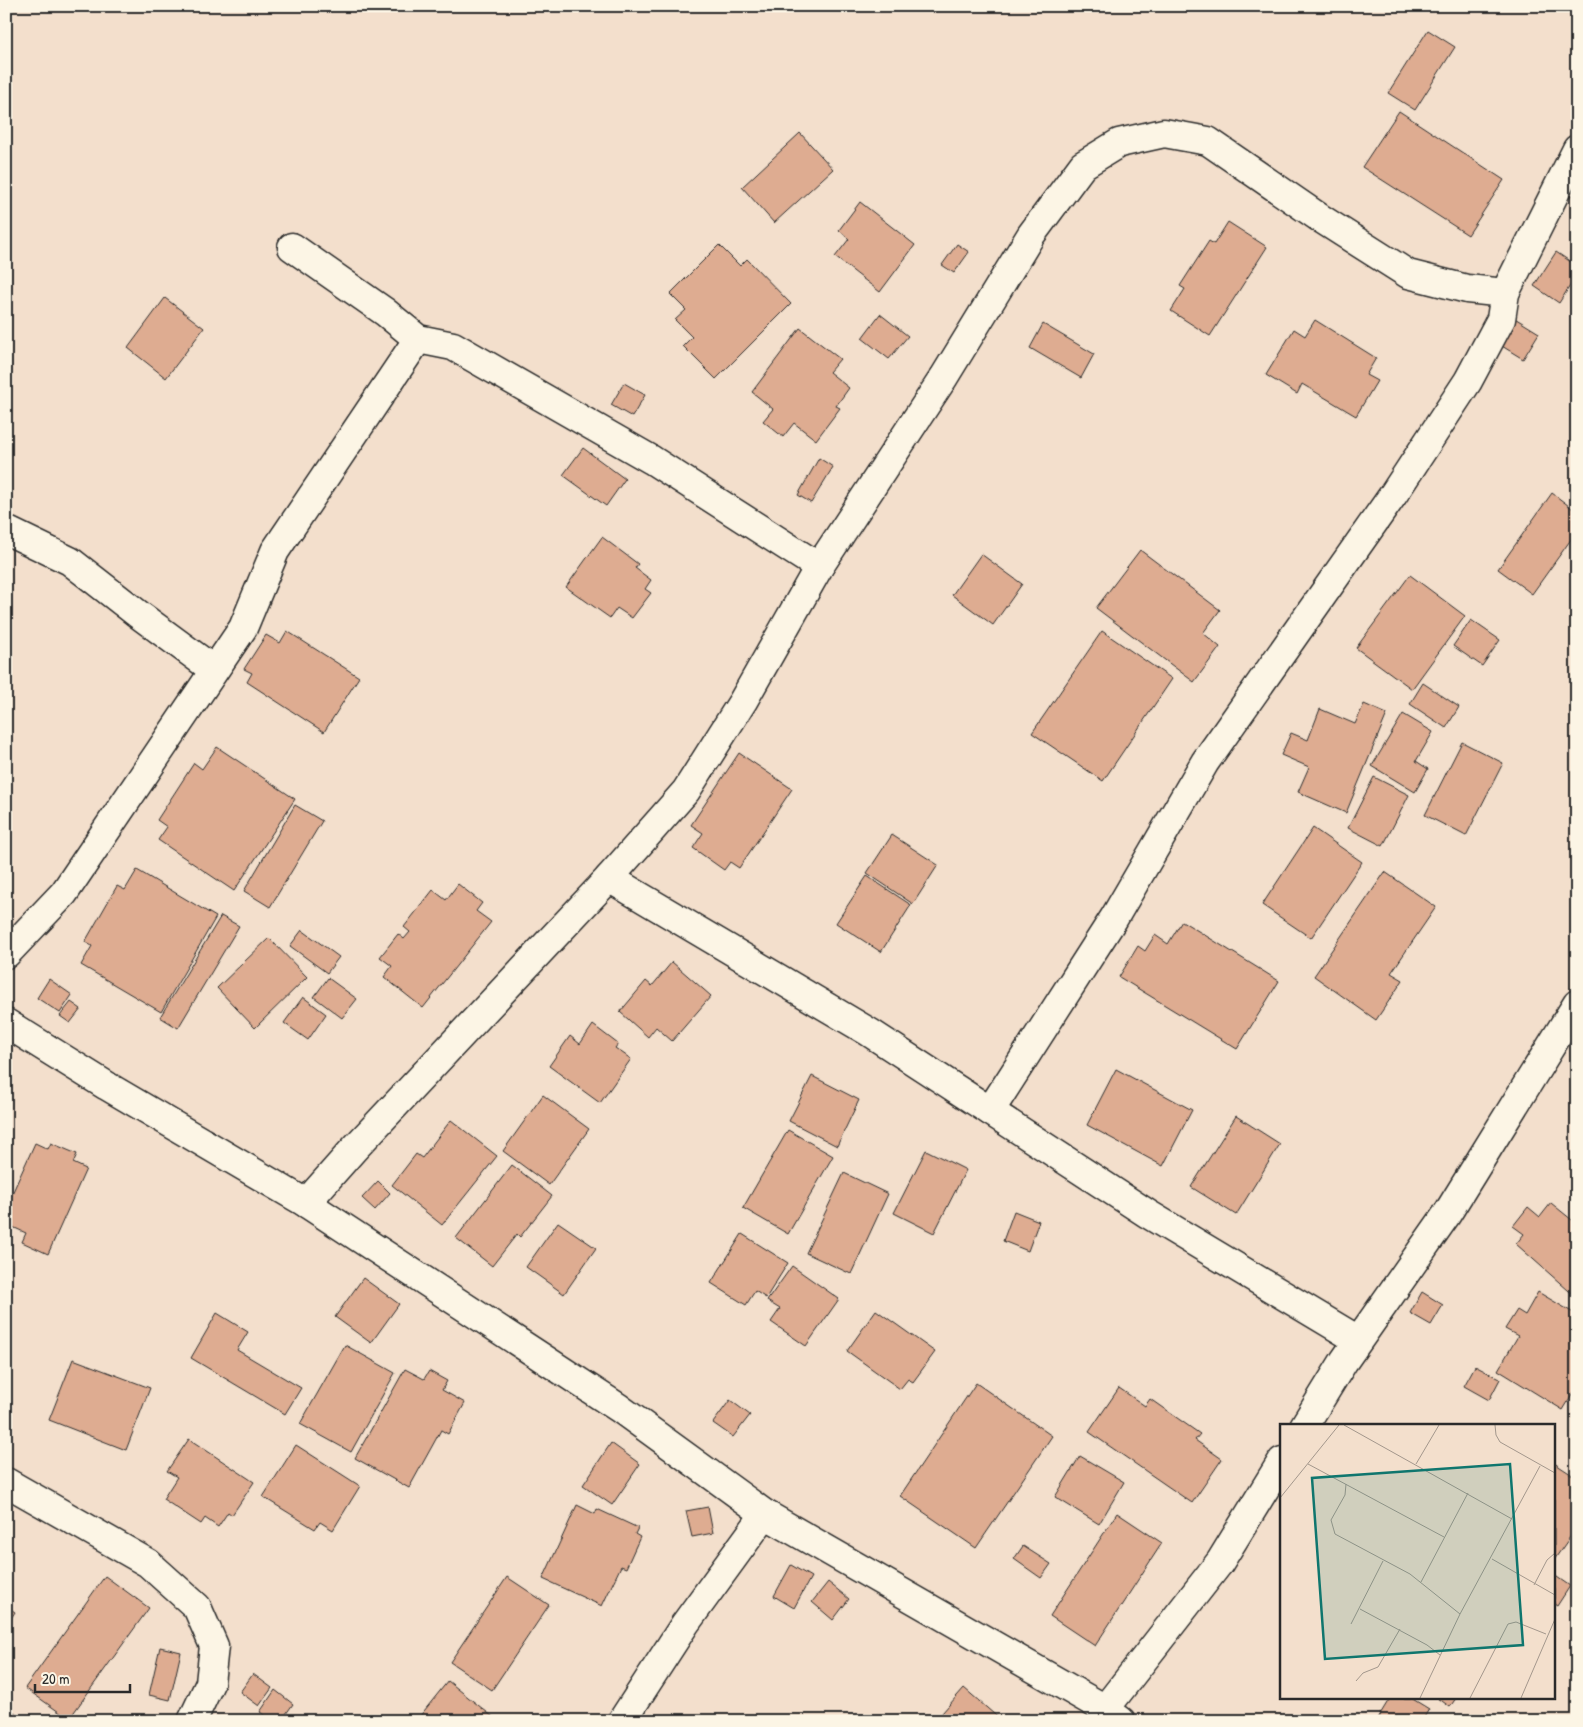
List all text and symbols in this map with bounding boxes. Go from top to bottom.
inset map [1280,1424,1556,1700]
scale bar [35,1662,130,1694]
text: 20 m [42,1668,69,1689]

